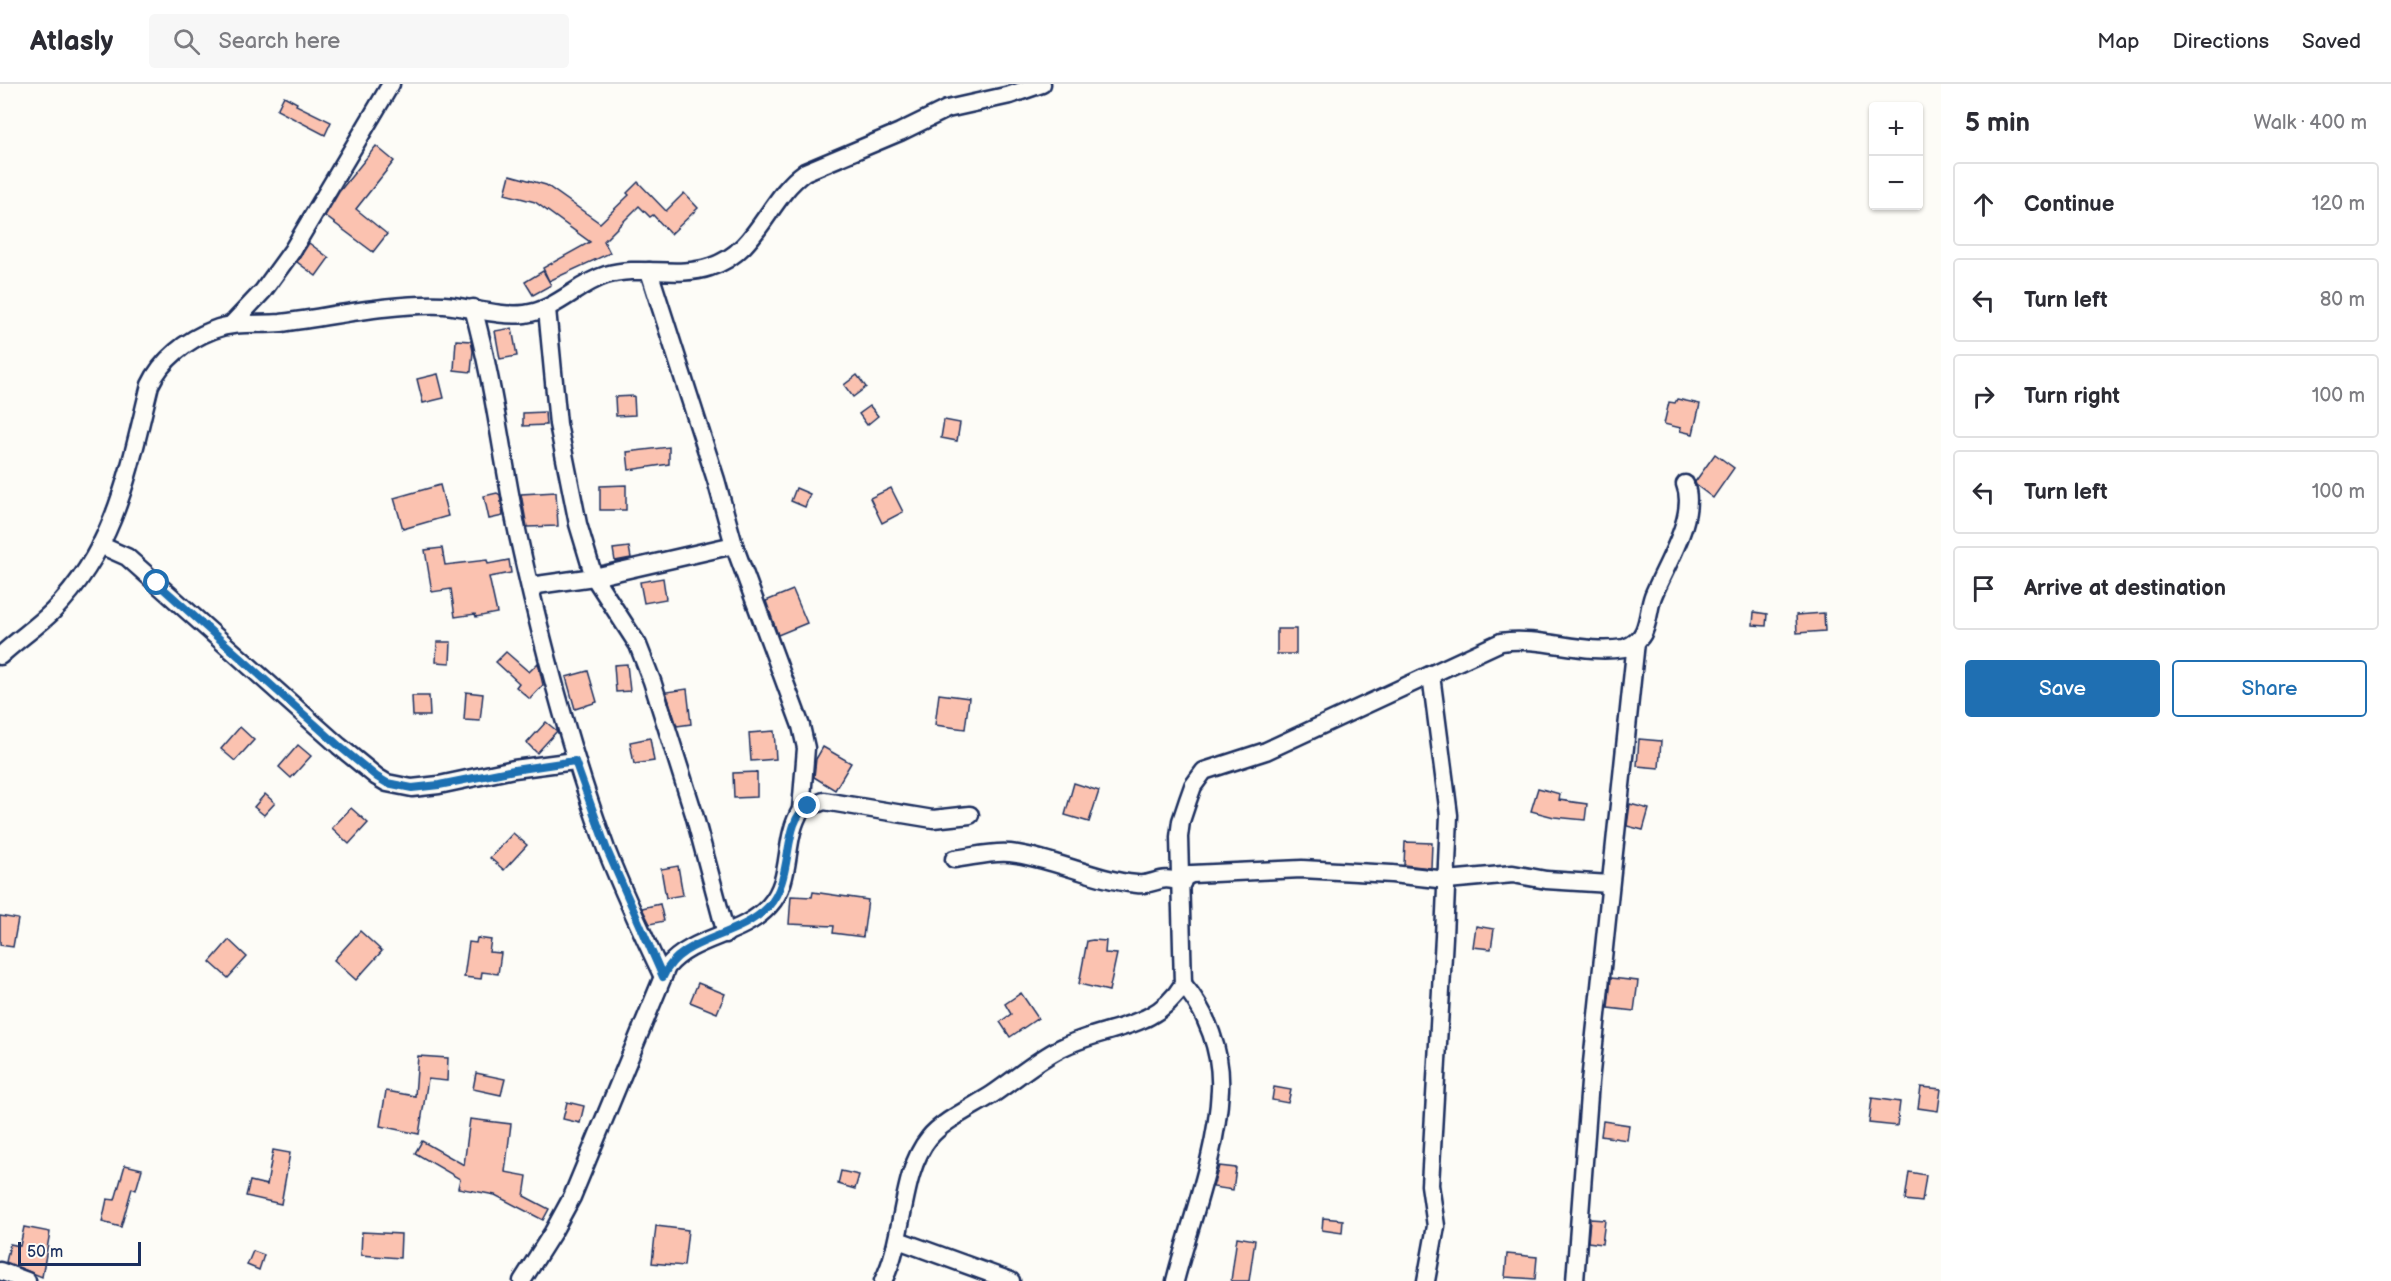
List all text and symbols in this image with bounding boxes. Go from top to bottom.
search box [149,14,569,68]
text: Atlasly [30,25,113,58]
icon: search [170,25,203,58]
text: Search here [218,28,340,55]
text: Map [2097,29,2140,54]
text: Directions [2173,29,2269,54]
text: Saved [2302,29,2361,54]
map controls [1869,102,1923,210]
button: + [1869,102,1923,156]
text: 5 min [1965,108,2030,139]
text: Walk · 400 m [2254,111,2367,135]
button: − [1869,156,1923,210]
icon: ahead [1967,188,2000,221]
text: Continue [2024,191,2114,218]
text: 120 m [2312,192,2365,216]
icon: left [1967,284,2000,317]
text: Turn left [2024,287,2108,314]
text: 80 m [2320,288,2365,312]
icon: right [1967,380,2000,413]
text: Turn right [2024,383,2120,410]
text: 100 m [2312,384,2365,408]
icon: left [1967,476,2000,509]
text: Turn left [2024,479,2108,506]
text: 100 m [2312,480,2365,504]
route start [143,569,169,595]
icon: arrive [1967,572,2000,605]
text: Arrive at destination [2024,575,2226,602]
button: Save [1965,660,2160,717]
button: Share [2172,660,2367,717]
route end [794,792,820,818]
scale bar [18,1239,141,1266]
text: 50 m [27,1243,63,1262]

